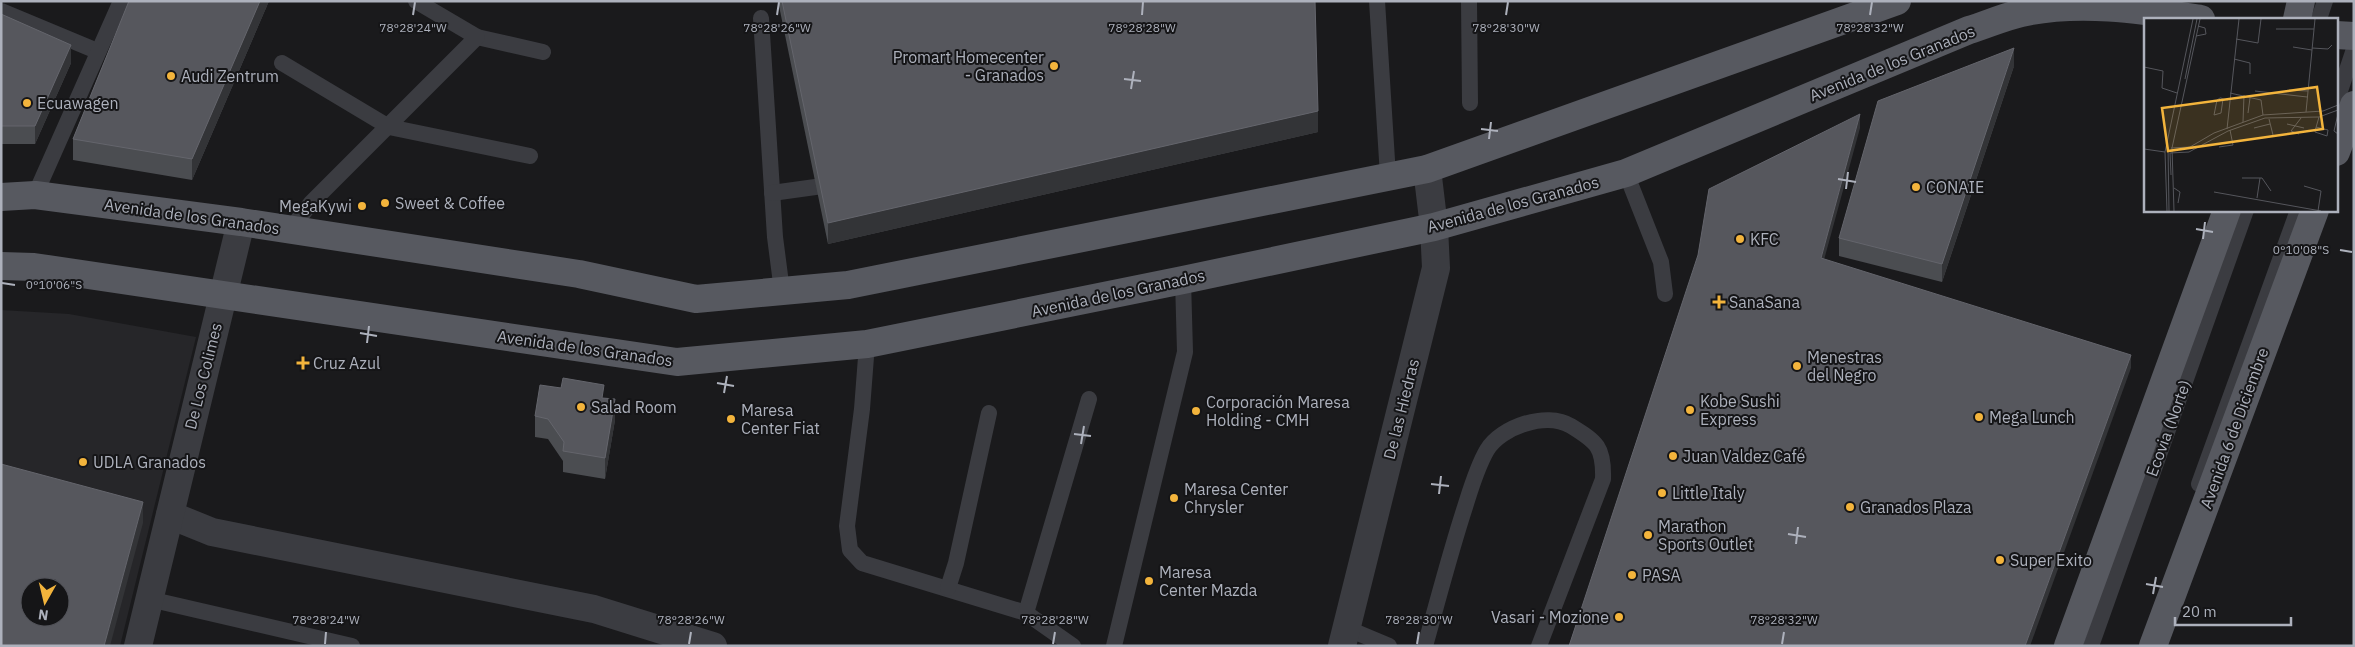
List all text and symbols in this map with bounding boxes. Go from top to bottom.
inset map [2144,18,2338,211]
text: 78°28'24"W [379,20,447,35]
text: 78°28'26"W [743,20,811,35]
text: 78°28'28"W [1108,20,1176,35]
text: 78°28'30"W [1472,20,1540,35]
text: 78°28'32"W [1836,20,1904,35]
street label: Avenida de los Granados [1806,21,1978,105]
place label: Promart Homecenter - Granados [893,47,1044,85]
marker: Promart Homecenter - Granados [1048,60,1060,72]
place label: Audi Zentrum [181,66,279,86]
marker: Audi Zentrum [165,70,177,82]
place label: Ecuawagen [37,93,119,113]
marker: Ecuawagen [21,97,33,109]
street label: Avenida de los Granados [1425,171,1601,237]
place label: CONAIE [1926,177,1984,197]
marker: CONAIE [1910,181,1922,193]
place label: Sweet & Coffee [395,193,505,213]
street label: Avenida de los Granados [103,194,281,238]
place label: MegaKywi [279,196,352,216]
marker: Sweet & Coffee [379,197,391,209]
marker: MegaKywi [356,200,368,212]
place label: KFC [1750,229,1779,249]
marker: KFC [1734,233,1746,245]
text: 0°10'08"S [2273,242,2329,257]
street label: Avenida de los Granados [1029,265,1207,321]
text: 0°10'06"S [26,277,82,292]
place label: SanaSana [1729,292,1800,312]
marker: SanaSana [1713,296,1725,308]
street label: De Los Colimes [180,320,226,432]
street label: Avenida de los Granados [496,326,674,370]
street label: Avenida 6 de Diciembre [2196,345,2273,511]
place label: Menestras del Negro [1807,347,1882,385]
place label: Cruz Azul [313,353,380,373]
street label: De las Hiedras [1379,356,1423,462]
marker: Cruz Azul [297,357,309,369]
marker: Menestras del Negro [1791,360,1803,372]
street label: Ecovia (Norte) [2141,377,2195,479]
place label: Kobe Sushi Express [1700,391,1780,429]
place label: Corporación Maresa Holding - CMH [1206,392,1350,430]
place label: Salad Room [591,397,677,417]
place label: Maresa Center Fiat [741,400,820,438]
marker: Salad Room [575,401,587,413]
marker: Kobe Sushi Express [1684,404,1696,416]
marker: Corporación Maresa Holding - CMH [1190,405,1202,417]
place label: Mega Lunch [1989,407,2075,427]
marker: Mega Lunch [1973,411,1985,423]
marker: Maresa Center Fiat [725,413,737,425]
place label: Juan Valdez Café [1683,446,1806,466]
marker: Juan Valdez Café [1667,450,1679,462]
place label: UDLA Granados [93,452,206,472]
marker: UDLA Granados [77,456,89,468]
place label: Maresa Center Chrysler [1184,479,1288,517]
place label: Little Italy [1672,483,1745,503]
marker: Little Italy [1656,487,1668,499]
marker: Maresa Center Chrysler [1168,492,1180,504]
place label: Granados Plaza [1860,497,1972,517]
marker: Granados Plaza [1844,501,1856,513]
place label: Marathon Sports Outlet [1658,516,1753,554]
marker: Marathon Sports Outlet [1642,529,1654,541]
place label: Super Exito [2010,550,2092,570]
marker: Super Exito [1994,554,2006,566]
place label: Maresa Center Mazda [1159,562,1258,600]
place label: PASA [1642,565,1681,585]
marker: PASA [1626,569,1638,581]
marker: Maresa Center Mazda [1143,575,1155,587]
north arrow [20,577,70,627]
scale bar [2175,594,2291,626]
text: 20 m [2182,602,2217,621]
text: N [37,605,49,624]
place label: Vasari - Mozione [1491,607,1609,627]
marker: Vasari - Mozione [1613,611,1625,623]
text: 78°28'24"W [292,612,360,627]
text: 78°28'26"W [657,612,725,627]
text: 78°28'28"W [1021,612,1089,627]
text: 78°28'30"W [1385,612,1453,627]
text: 78°28'32"W [1750,612,1818,627]

